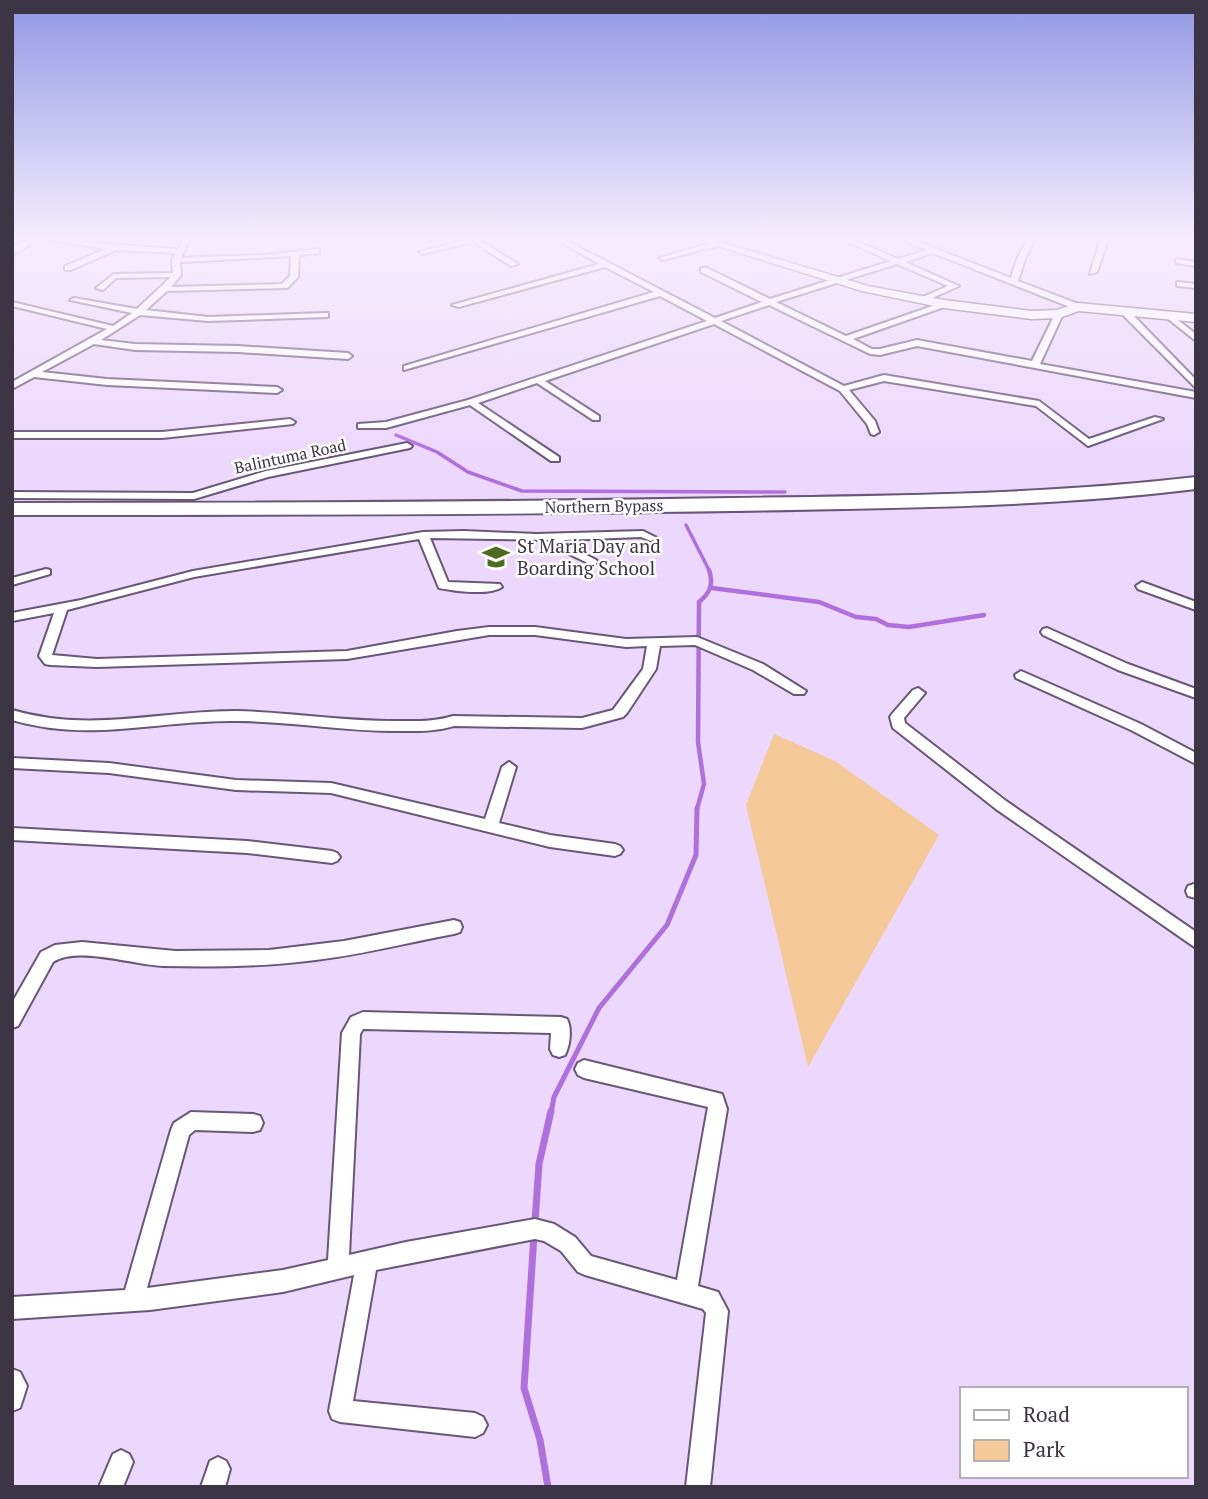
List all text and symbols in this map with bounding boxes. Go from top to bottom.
street label: Balintuma Road [232,433,348,479]
street label: Northern Bypass [545,494,664,518]
place label: St Maria Day and Boarding School [517,533,661,580]
school or university icon: St Maria Day and Boarding School [481,542,511,572]
legend [960,1387,1187,1478]
text: Road [1023,1400,1070,1428]
text: Park [1023,1435,1065,1463]

